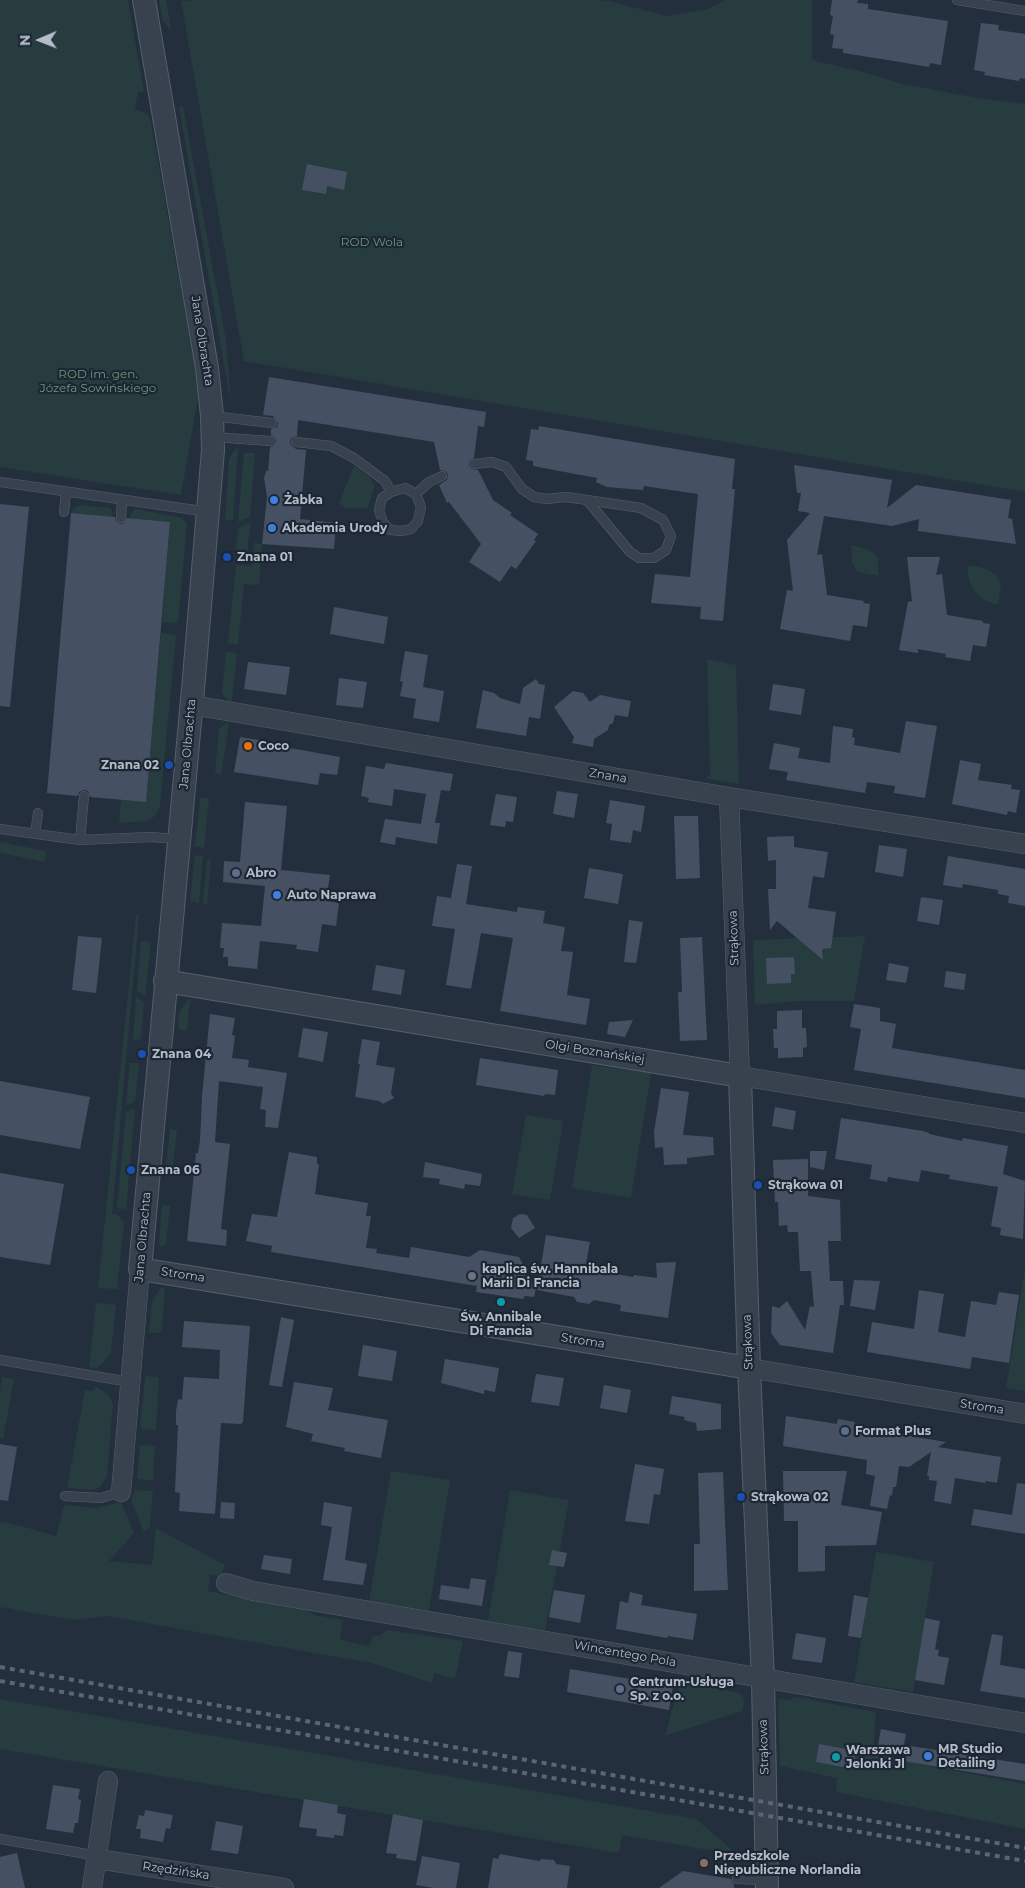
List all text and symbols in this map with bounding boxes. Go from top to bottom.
north arrow [15,15,65,65]
text: N [16,34,34,46]
park label: ROD Wola [341,235,403,249]
street label: Jana Olbrachta [188,295,216,387]
park label: ROD im. gen. Józefa Sowińskiego [40,367,156,395]
place label: Żabka [284,493,323,507]
marker: Żabka [268,494,280,506]
place label: Akademia Urody [282,521,387,535]
marker: Akademia Urody [266,522,278,534]
place label: Znana 01 [237,550,293,564]
marker: Znana 01 [221,551,233,563]
street label: Jana Olbrachta [177,698,199,790]
place label: Coco [258,739,289,753]
marker: Coco [242,740,254,752]
place label: Znana 02 [101,758,159,772]
marker: Znana 02 [163,759,175,771]
street label: Znana [588,766,628,786]
place label: Abro [246,866,276,880]
marker: Abro [230,867,242,879]
place label: Auto Naprawa [287,888,376,902]
marker: Auto Naprawa [271,889,283,901]
street label: Strąkowa [726,910,742,966]
street label: Olgi Boznańskiej [544,1037,646,1067]
place label: Znana 04 [152,1047,211,1061]
marker: Znana 04 [136,1048,148,1060]
place label: Znana 06 [141,1163,200,1177]
marker: Znana 06 [125,1164,137,1176]
place label: Strąkowa 01 [768,1178,843,1192]
marker: Strąkowa 01 [752,1179,764,1191]
street label: Jana Olbrachta [132,1191,154,1283]
place label: kaplica św. Hannibala Marii Di Francia [482,1262,618,1290]
street label: Stroma [160,1264,206,1286]
marker: kaplica św. Hannibala Marii Di Francia [466,1270,478,1282]
marker: Św. Annibale Di Francia [495,1296,507,1308]
place label: Św. Annibale Di Francia [460,1310,542,1338]
street label: Strąkowa [740,1314,756,1370]
street label: Stroma [560,1330,606,1352]
street label: Stroma [959,1396,1005,1418]
place label: Format Plus [855,1424,931,1438]
marker: Format Plus [839,1425,851,1437]
place label: Strąkowa 02 [751,1490,828,1504]
marker: Strąkowa 02 [735,1491,747,1503]
street label: Wincentego Pola [573,1638,677,1670]
place label: Centrum-Usługa Sp. z o.o. [630,1675,734,1703]
marker: Centrum-Usługa Sp. z o.o. [614,1683,626,1695]
street label: Strąkowa [756,1719,772,1775]
place label: MR Studio Detailing [938,1742,1003,1770]
place label: Warszawa Jelonki Jl [846,1743,910,1771]
marker: MR Studio Detailing [922,1750,934,1762]
marker: Warszawa Jelonki Jl [830,1751,842,1763]
place label: Przedszkole Niepubliczne Norlandia [714,1849,861,1877]
marker: Przedszkole Niepubliczne Norlandia [698,1857,710,1869]
street label: Rzędzińska [142,1859,210,1883]

